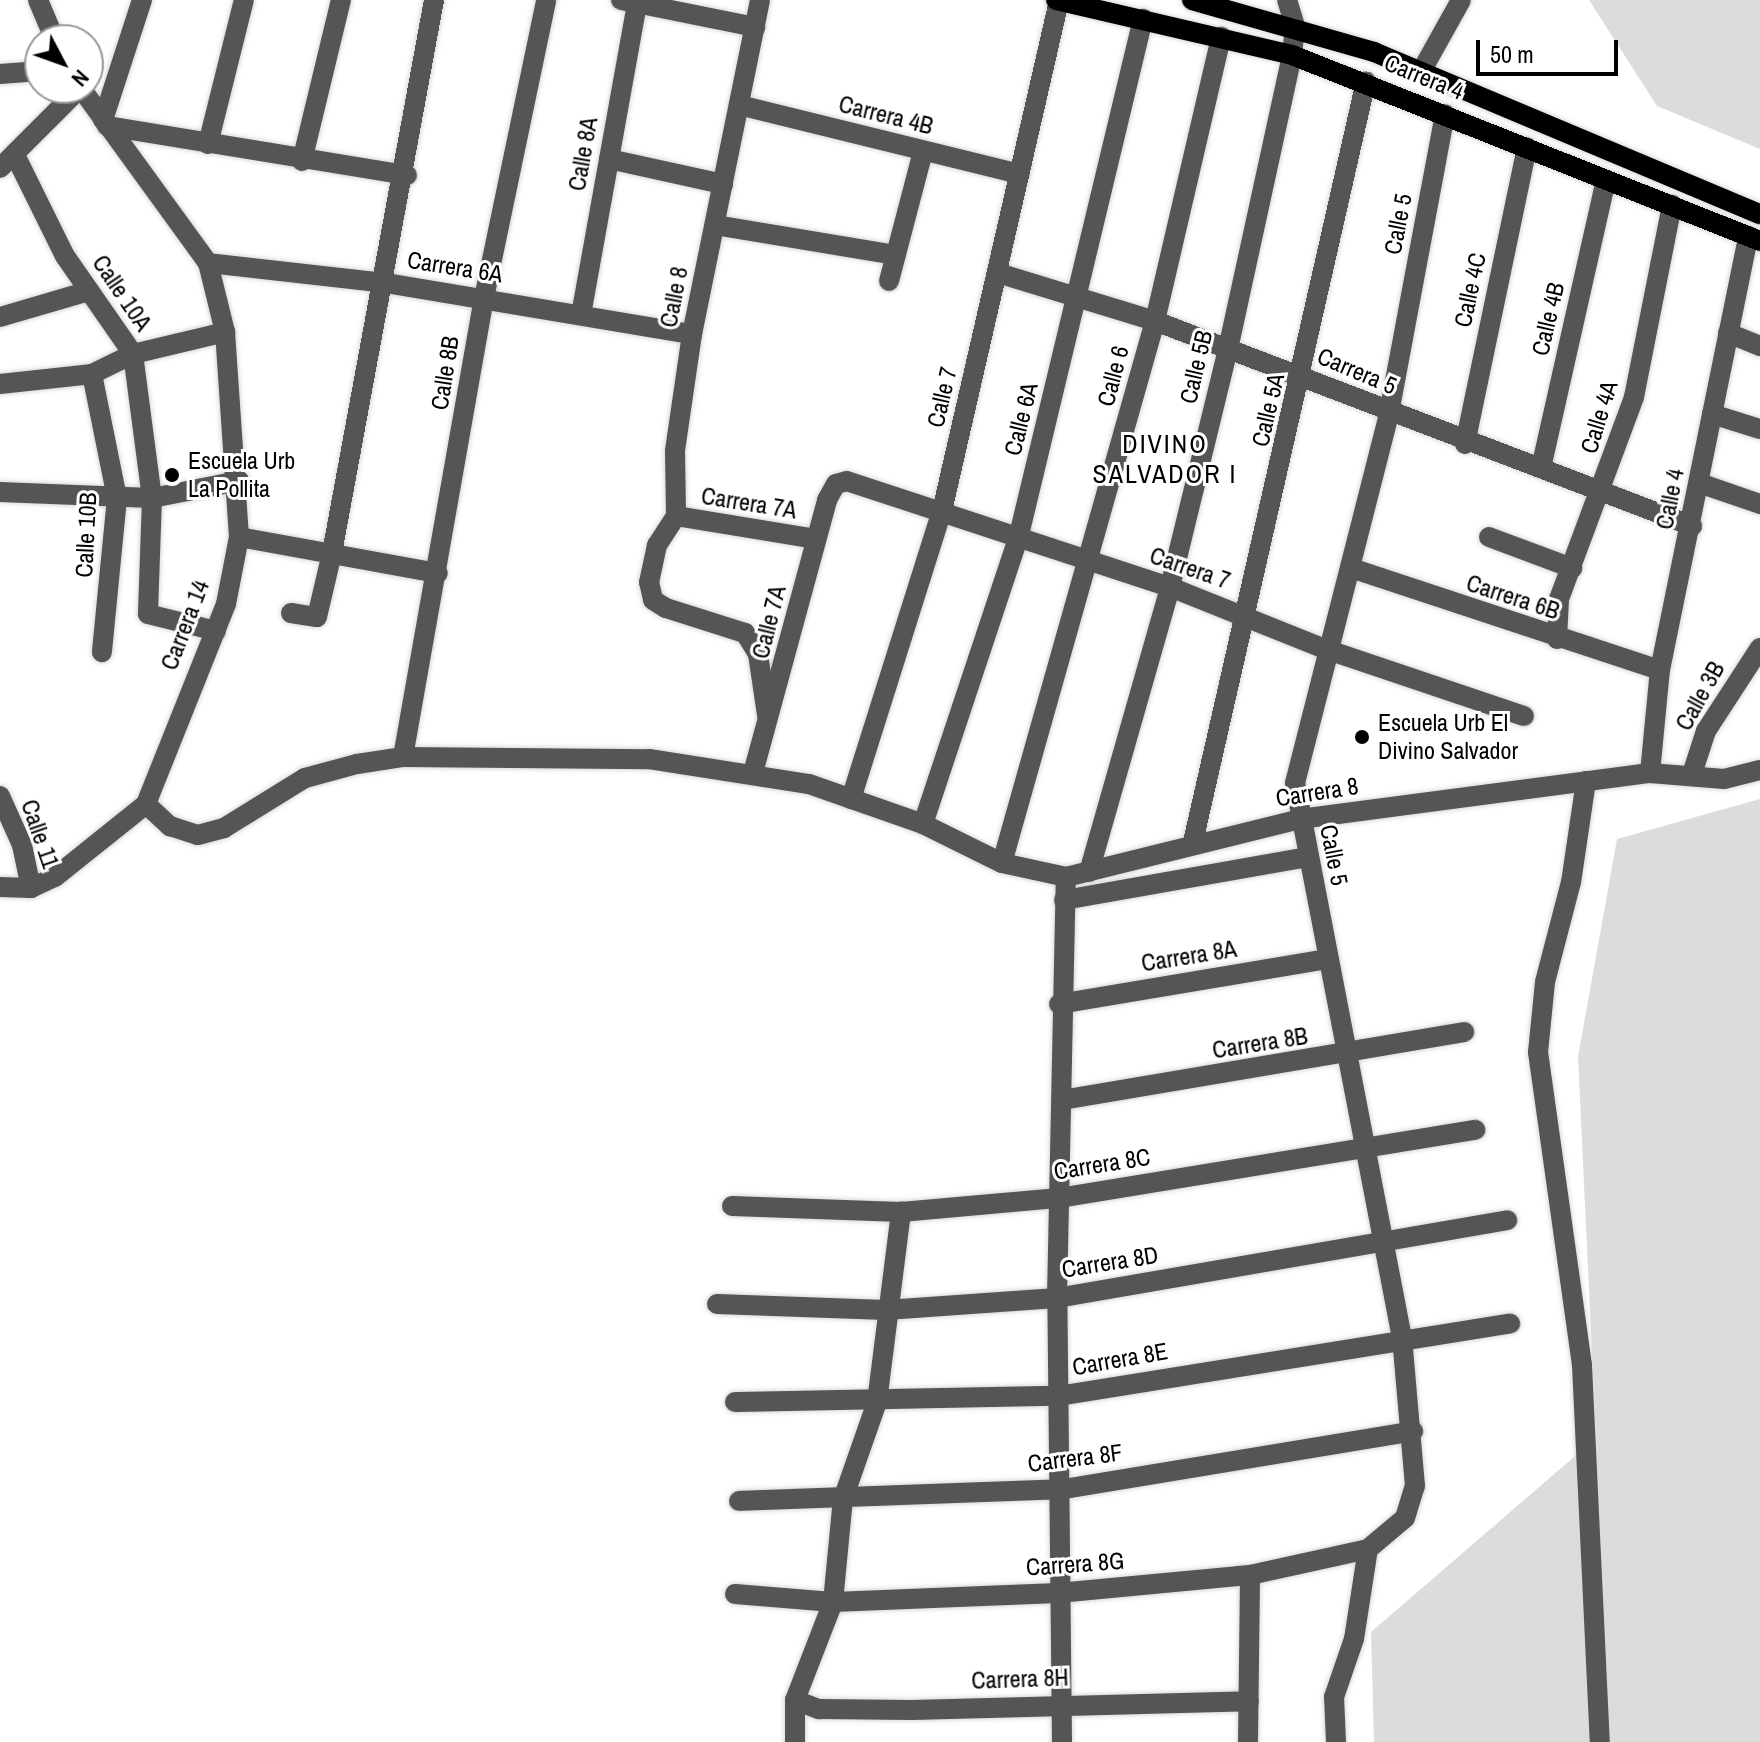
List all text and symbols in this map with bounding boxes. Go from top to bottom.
north arrow [24,24,104,104]
scale bar [1480,24,1622,74]
text: 50 m [1490,38,1534,70]
street label: Carrera 4 [1380,48,1468,106]
text: N [65,64,96,93]
street label: Carrera 4B [836,89,936,141]
street label: Calle 8A [562,115,604,193]
street label: Calle 5 [1378,191,1418,257]
street label: Carrera 6A [405,245,505,289]
street label: Calle 10A [86,250,158,336]
street label: Calle 4C [1448,250,1492,330]
street label: Calle 8 [654,264,694,330]
street label: Calle 4B [1526,280,1570,358]
street label: Calle 5B [1174,328,1218,406]
street label: Calle 8B [425,334,465,412]
street label: Carrera 5 [1313,342,1401,400]
street label: Calle 6 [1091,343,1135,409]
street label: Calle 7 [921,364,963,430]
street label: Calle 5A [1246,371,1290,449]
street label: Calle 4A [1574,377,1624,457]
street label: Calle 6A [998,379,1044,459]
district label: DIVINO SALVADOR I [1093,428,1237,490]
place label: Escuela Urb La Pollita [188,447,295,503]
marker: Escuela Urb La Pollita [163,466,181,484]
street label: Calle 4 [1650,466,1690,532]
street label: Carrera 7A [699,481,799,525]
street label: Calle 10B [69,492,103,578]
street label: Carrera 7 [1146,541,1234,595]
street label: Carrera 6B [1463,568,1563,626]
street label: Carrera 14 [155,576,215,674]
street label: Calle 7A [746,582,792,662]
street label: Calle 3B [1669,656,1731,736]
place label: Escuela Urb El Divino Salvador [1378,709,1518,765]
marker: Escuela Urb El Divino Salvador [1353,728,1371,746]
street label: Carrera 8 [1274,771,1360,813]
street label: Calle 11 [15,796,65,872]
street label: Calle 5 [1314,822,1354,888]
street label: Carrera 8A [1139,934,1239,978]
street label: Carrera 8B [1210,1021,1310,1065]
street label: Carrera 8C [1052,1142,1152,1186]
street label: Carrera 8D [1060,1240,1160,1284]
street label: Carrera 8E [1070,1336,1170,1382]
street label: Carrera 8F [1026,1438,1124,1478]
street label: Carrera 8G [1025,1546,1125,1582]
street label: Carrera 8H [971,1663,1069,1695]

